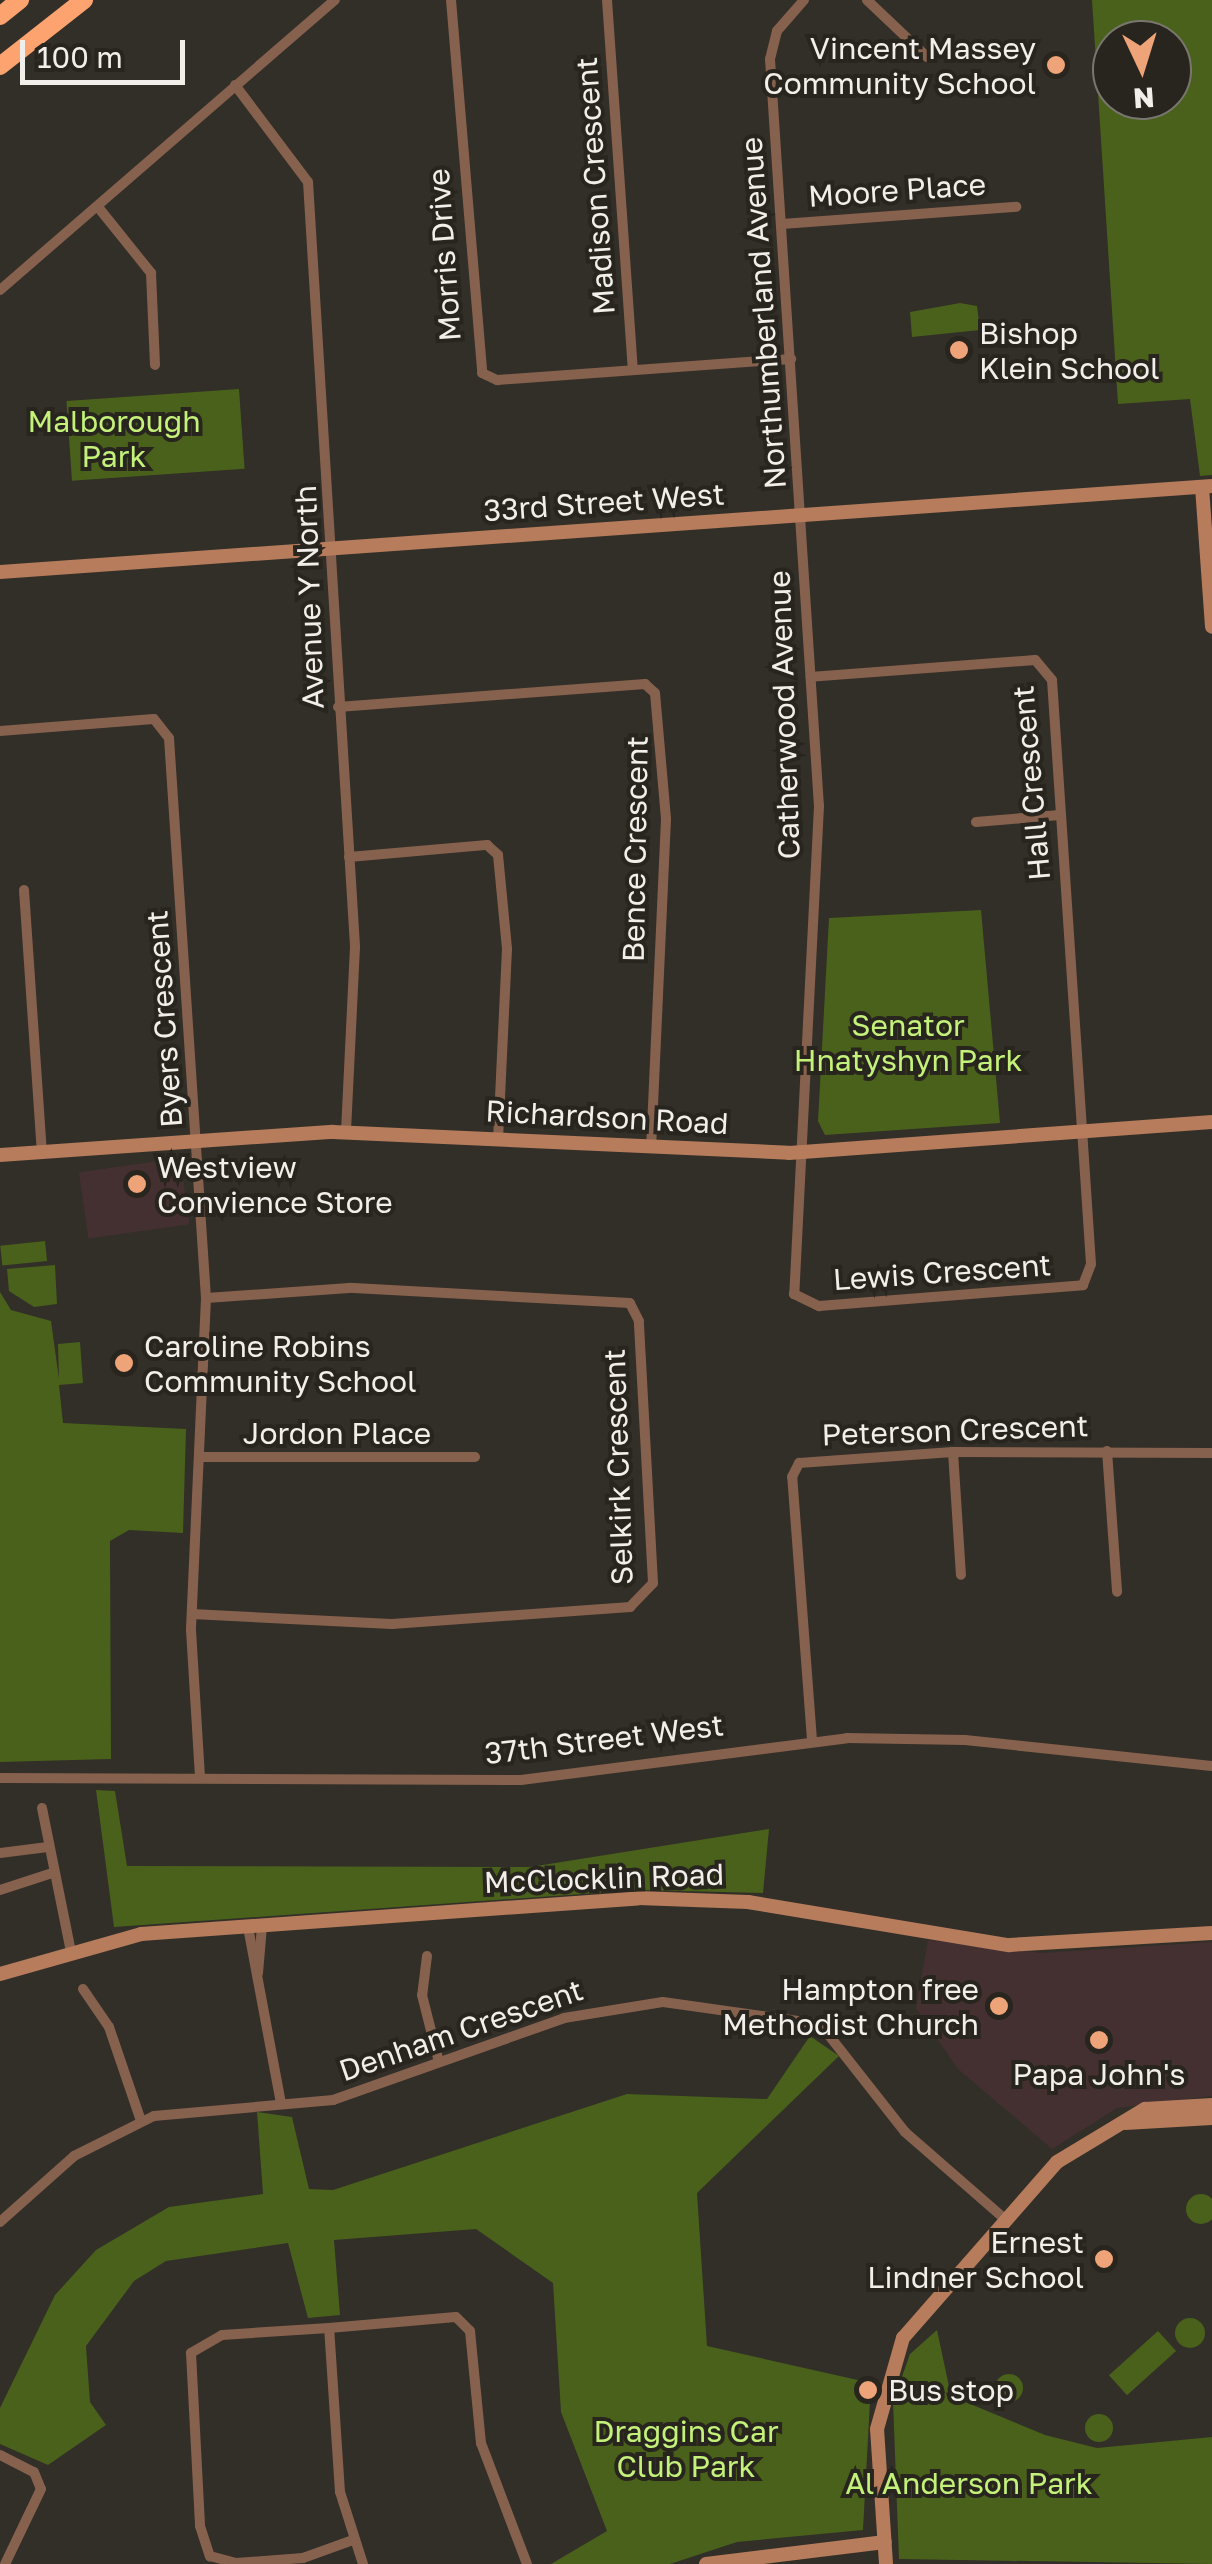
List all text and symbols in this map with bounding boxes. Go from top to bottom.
scale bar [25,20,190,82]
north arrow [1092,20,1192,120]
place label: Vincent Massey Community School [763,30,1036,100]
text: 100 m [37,39,123,75]
marker: Vincent Massey Community School [1045,54,1067,76]
street label: Madison Crescent [568,56,622,316]
text: N [1132,81,1156,116]
street label: Northumberland Avenue [733,136,793,490]
street label: Moore Place [807,166,987,214]
street label: Morris Drive [420,167,468,343]
place label: Bishop Klein School [979,315,1160,386]
marker: Bishop Klein School [948,339,970,361]
park label: Malborough Park [27,403,201,474]
street label: 33rd Street West [482,476,726,528]
street label: Avenue Y North [287,485,331,709]
street label: Catherwood Avenue [761,570,807,860]
street label: Hall Crescent [1005,684,1057,882]
street label: Bence Crescent [615,736,655,962]
street label: Byers Crescent [138,909,190,1129]
park label: Senator Hnatyshyn Park [794,1007,1022,1078]
street label: Richardson Road [485,1093,729,1141]
place label: Westview Convience Store [157,1149,393,1220]
marker: Westview Convience Store [126,1173,148,1195]
street label: Lewis Crescent [832,1246,1052,1298]
place label: Caroline Robins Community School [144,1328,417,1398]
street label: Selkirk Crescent [596,1348,640,1586]
marker: Caroline Robins Community School [113,1352,135,1374]
street label: Peterson Crescent [821,1407,1089,1453]
street label: Jordon Place [243,1415,431,1451]
street label: 37th Street West [482,1706,726,1772]
street label: McClocklin Road [483,1856,725,1900]
street label: Denham Crescent [334,1971,588,2089]
place label: Hampton free Methodist Church [722,1971,979,2042]
marker: Hampton free Methodist Church [988,1995,1010,2017]
marker: Papa John's [1088,2029,1110,2051]
place label: Papa John's [1013,2056,1185,2092]
place label: Ernest Lindner School [867,2224,1084,2294]
marker: Ernest Lindner School [1093,2248,1115,2270]
place label: Bus stop [888,2372,1014,2408]
marker: Bus stop [857,2379,879,2401]
park label: Draggins Car Club Park [593,2413,779,2484]
park label: Al Anderson Park [845,2465,1093,2501]

